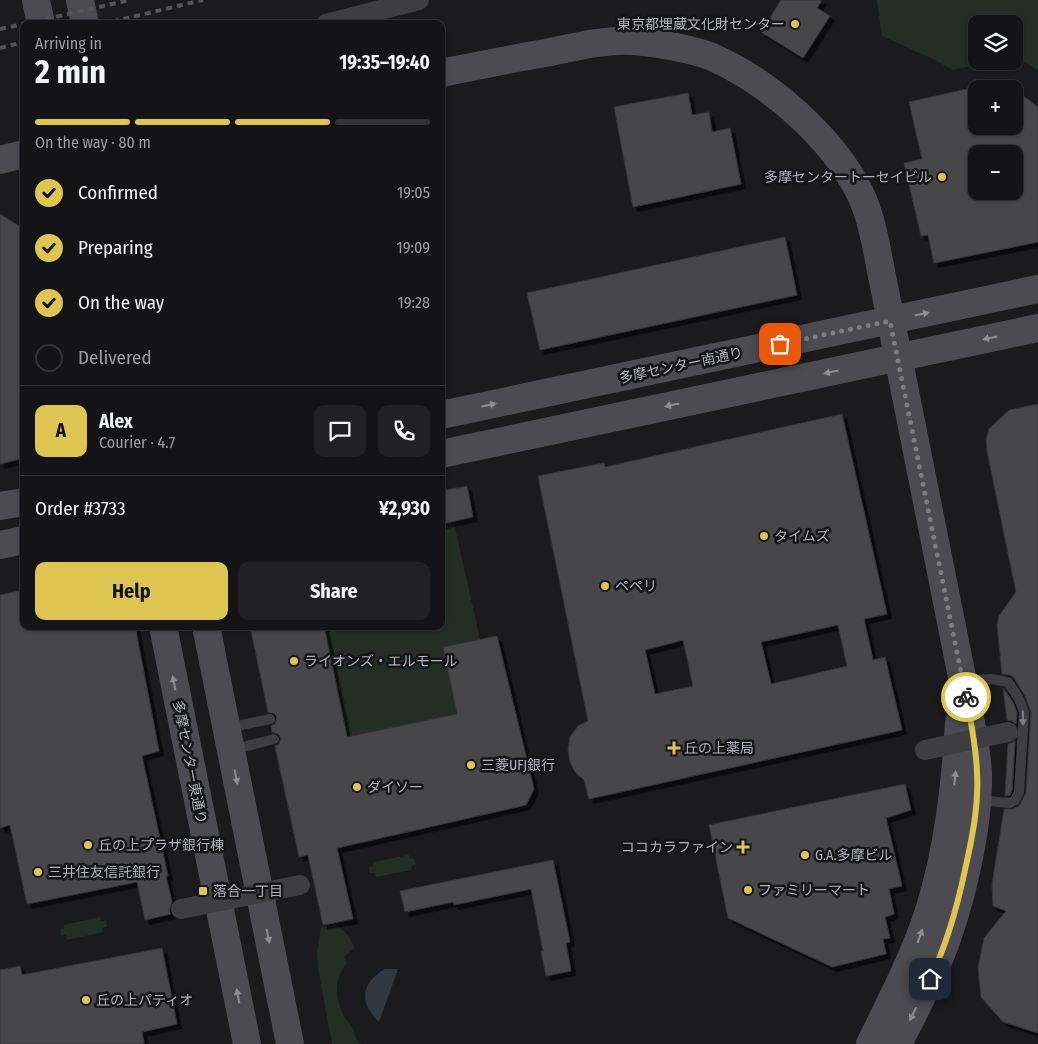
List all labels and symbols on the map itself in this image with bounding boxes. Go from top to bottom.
place label: 東京都埋蔵文化財センター [617,16,785,33]
marker: 東京都埋蔵文化財センター [789,18,801,30]
place label: 多摩センタートーセイビル [764,169,932,186]
marker: 多摩センタートーセイビル [936,171,948,183]
one-way arrow [914,310,930,318]
pin [759,323,801,365]
one-way arrow [983,334,998,342]
street label: 多摩センター南通り [618,344,744,387]
one-way arrow [824,368,839,376]
one-way arrow [481,401,497,409]
one-way arrow [665,401,680,409]
place label: タイムズ [774,528,830,545]
marker: タイムズ [758,530,770,542]
place label: ペペリ [615,578,657,595]
marker: ペペリ [599,580,611,592]
place label: ライオンズ・エルモール [304,653,458,670]
marker: ライオンズ・エルモール [288,655,300,667]
courier [941,672,991,722]
one-way arrow [170,674,178,690]
street label: 多摩センター東通り [169,699,210,826]
one-way arrow [1019,710,1027,726]
place label: 丘の上薬局 [684,740,754,757]
marker: 丘の上薬局 [668,742,680,754]
place label: 三菱UFJ銀行 [481,757,555,774]
marker: 三菱UFJ銀行 [465,759,477,771]
one-way arrow [232,769,240,785]
one-way arrow [951,770,959,786]
place label: ダイソー [367,779,423,796]
marker: ダイソー [351,781,363,793]
place label: 丘の上プラザ銀行棟 [98,837,224,854]
marker: 丘の上プラザ銀行棟 [82,839,94,851]
place label: ココカラファイン [621,839,733,856]
marker: ココカラファイン [737,841,749,853]
place label: G.A.多摩ビル [815,847,892,864]
marker: G.A.多摩ビル [799,849,811,861]
place label: 三井住友信託銀行 [48,864,160,881]
marker: 三井住友信託銀行 [32,866,44,878]
place label: ファミリーマート [758,882,870,899]
place label: 落合一丁目 [213,883,283,900]
marker: ファミリーマート [742,884,754,896]
marker: 落合一丁目 [197,885,209,897]
one-way arrow [916,928,924,943]
one-way arrow [264,929,272,944]
pin [909,958,951,1000]
one-way arrow [233,988,241,1004]
place label: 丘の上パティオ [96,992,193,1009]
marker: 丘の上パティオ [80,994,92,1006]
one-way arrow [909,1007,917,1021]

